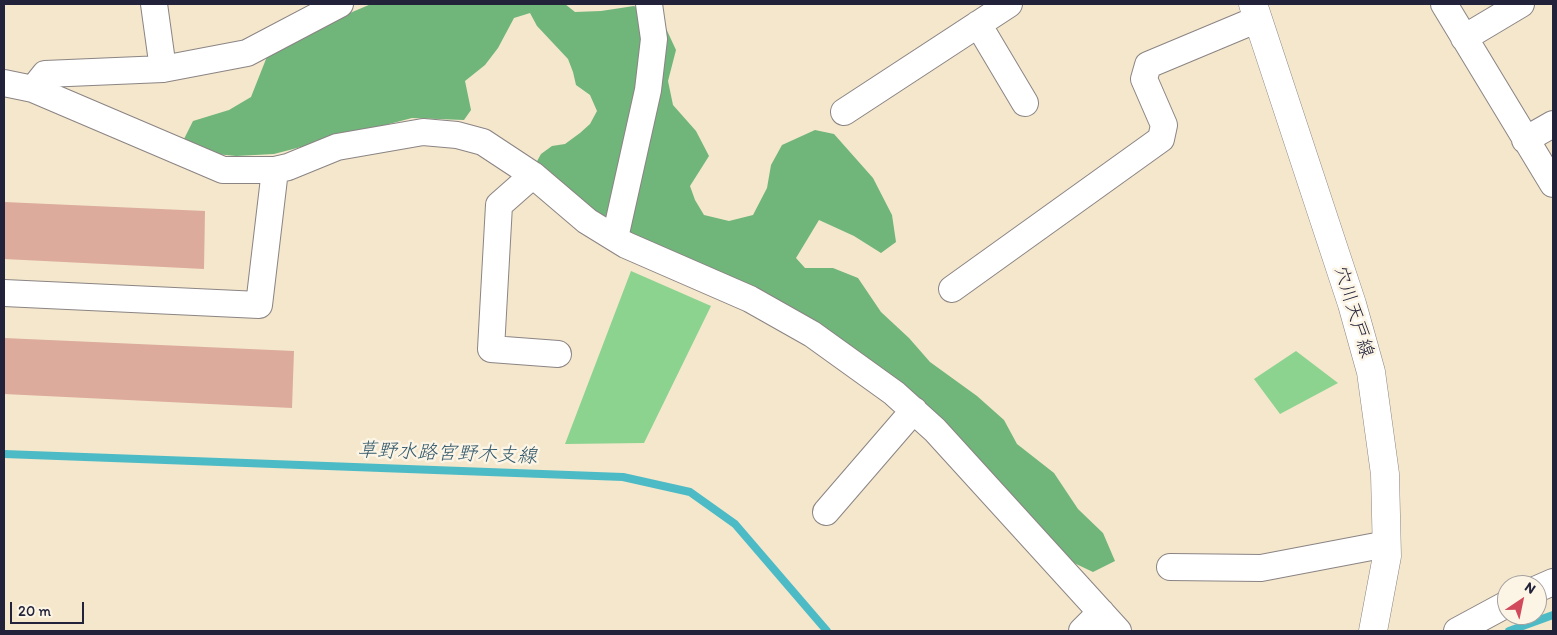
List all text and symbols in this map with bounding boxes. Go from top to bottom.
street label: 穴川天戸線 [1328,263,1378,361]
water label: 草野水路宮野木支線 [357,439,537,469]
north arrow [1497,575,1547,625]
text: N [1521,578,1539,598]
scale bar [12,592,86,624]
text: 20 m [18,602,51,620]

